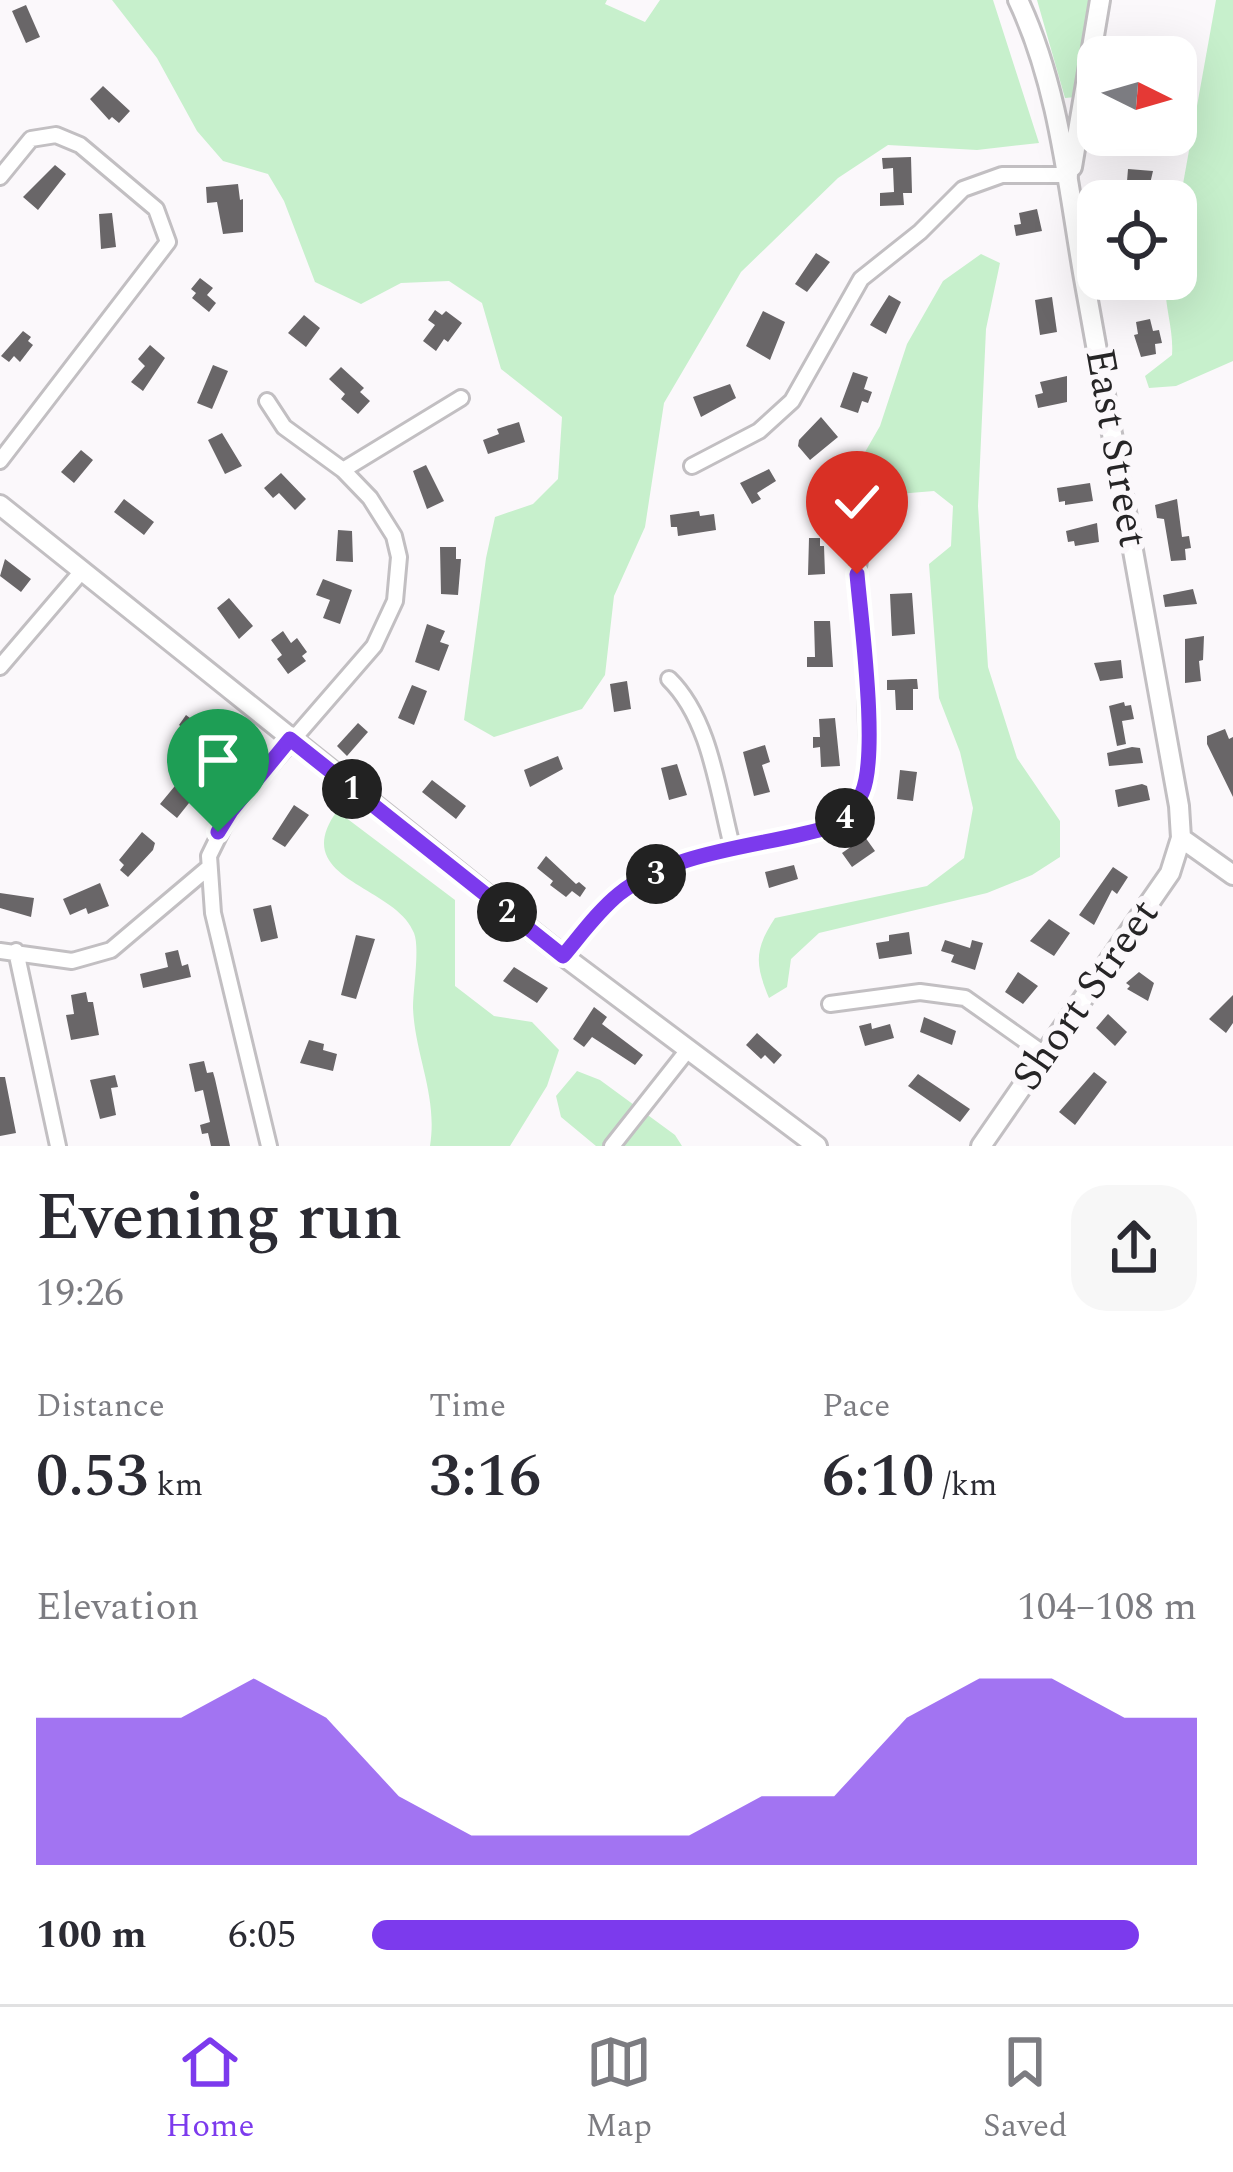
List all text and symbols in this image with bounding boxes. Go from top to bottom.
north arrow [1077,36,1197,156]
map controls [1077,36,1197,300]
button: locate [1077,180,1197,300]
street label: East Street [1068,343,1164,553]
pin [806,451,908,574]
icon: check [824,469,890,535]
pin [167,709,269,832]
icon: arrive [185,727,251,793]
pin: 1 [322,759,382,819]
text: 1 [343,764,361,814]
pin: 4 [815,788,875,848]
text: 4 [836,793,854,843]
pin: 3 [626,844,686,904]
text: 3 [647,849,665,899]
pin: 2 [477,882,537,942]
street label: Short Street [997,886,1175,1104]
text: 2 [498,887,516,937]
text: Evening run [36,1168,402,1269]
button: share [1071,1185,1197,1311]
text: 19:26 [36,1264,124,1323]
text: Distance [36,1381,165,1431]
text: Time [429,1381,506,1431]
text: Pace [822,1381,890,1431]
text: 0.53 [36,1431,148,1523]
text: 3:16 [429,1431,541,1523]
text: 6:10 [822,1431,934,1523]
text: km [148,1460,203,1510]
text: /km [934,1460,997,1510]
text: Elevation [36,1578,199,1637]
text: 104–108 m [1017,1578,1197,1637]
text: 100 m [36,1906,147,1965]
text: 6:05 [228,1906,296,1965]
tab: Home [166,2029,254,2151]
tab: Map [585,2029,652,2151]
tab: Saved [983,2029,1068,2151]

